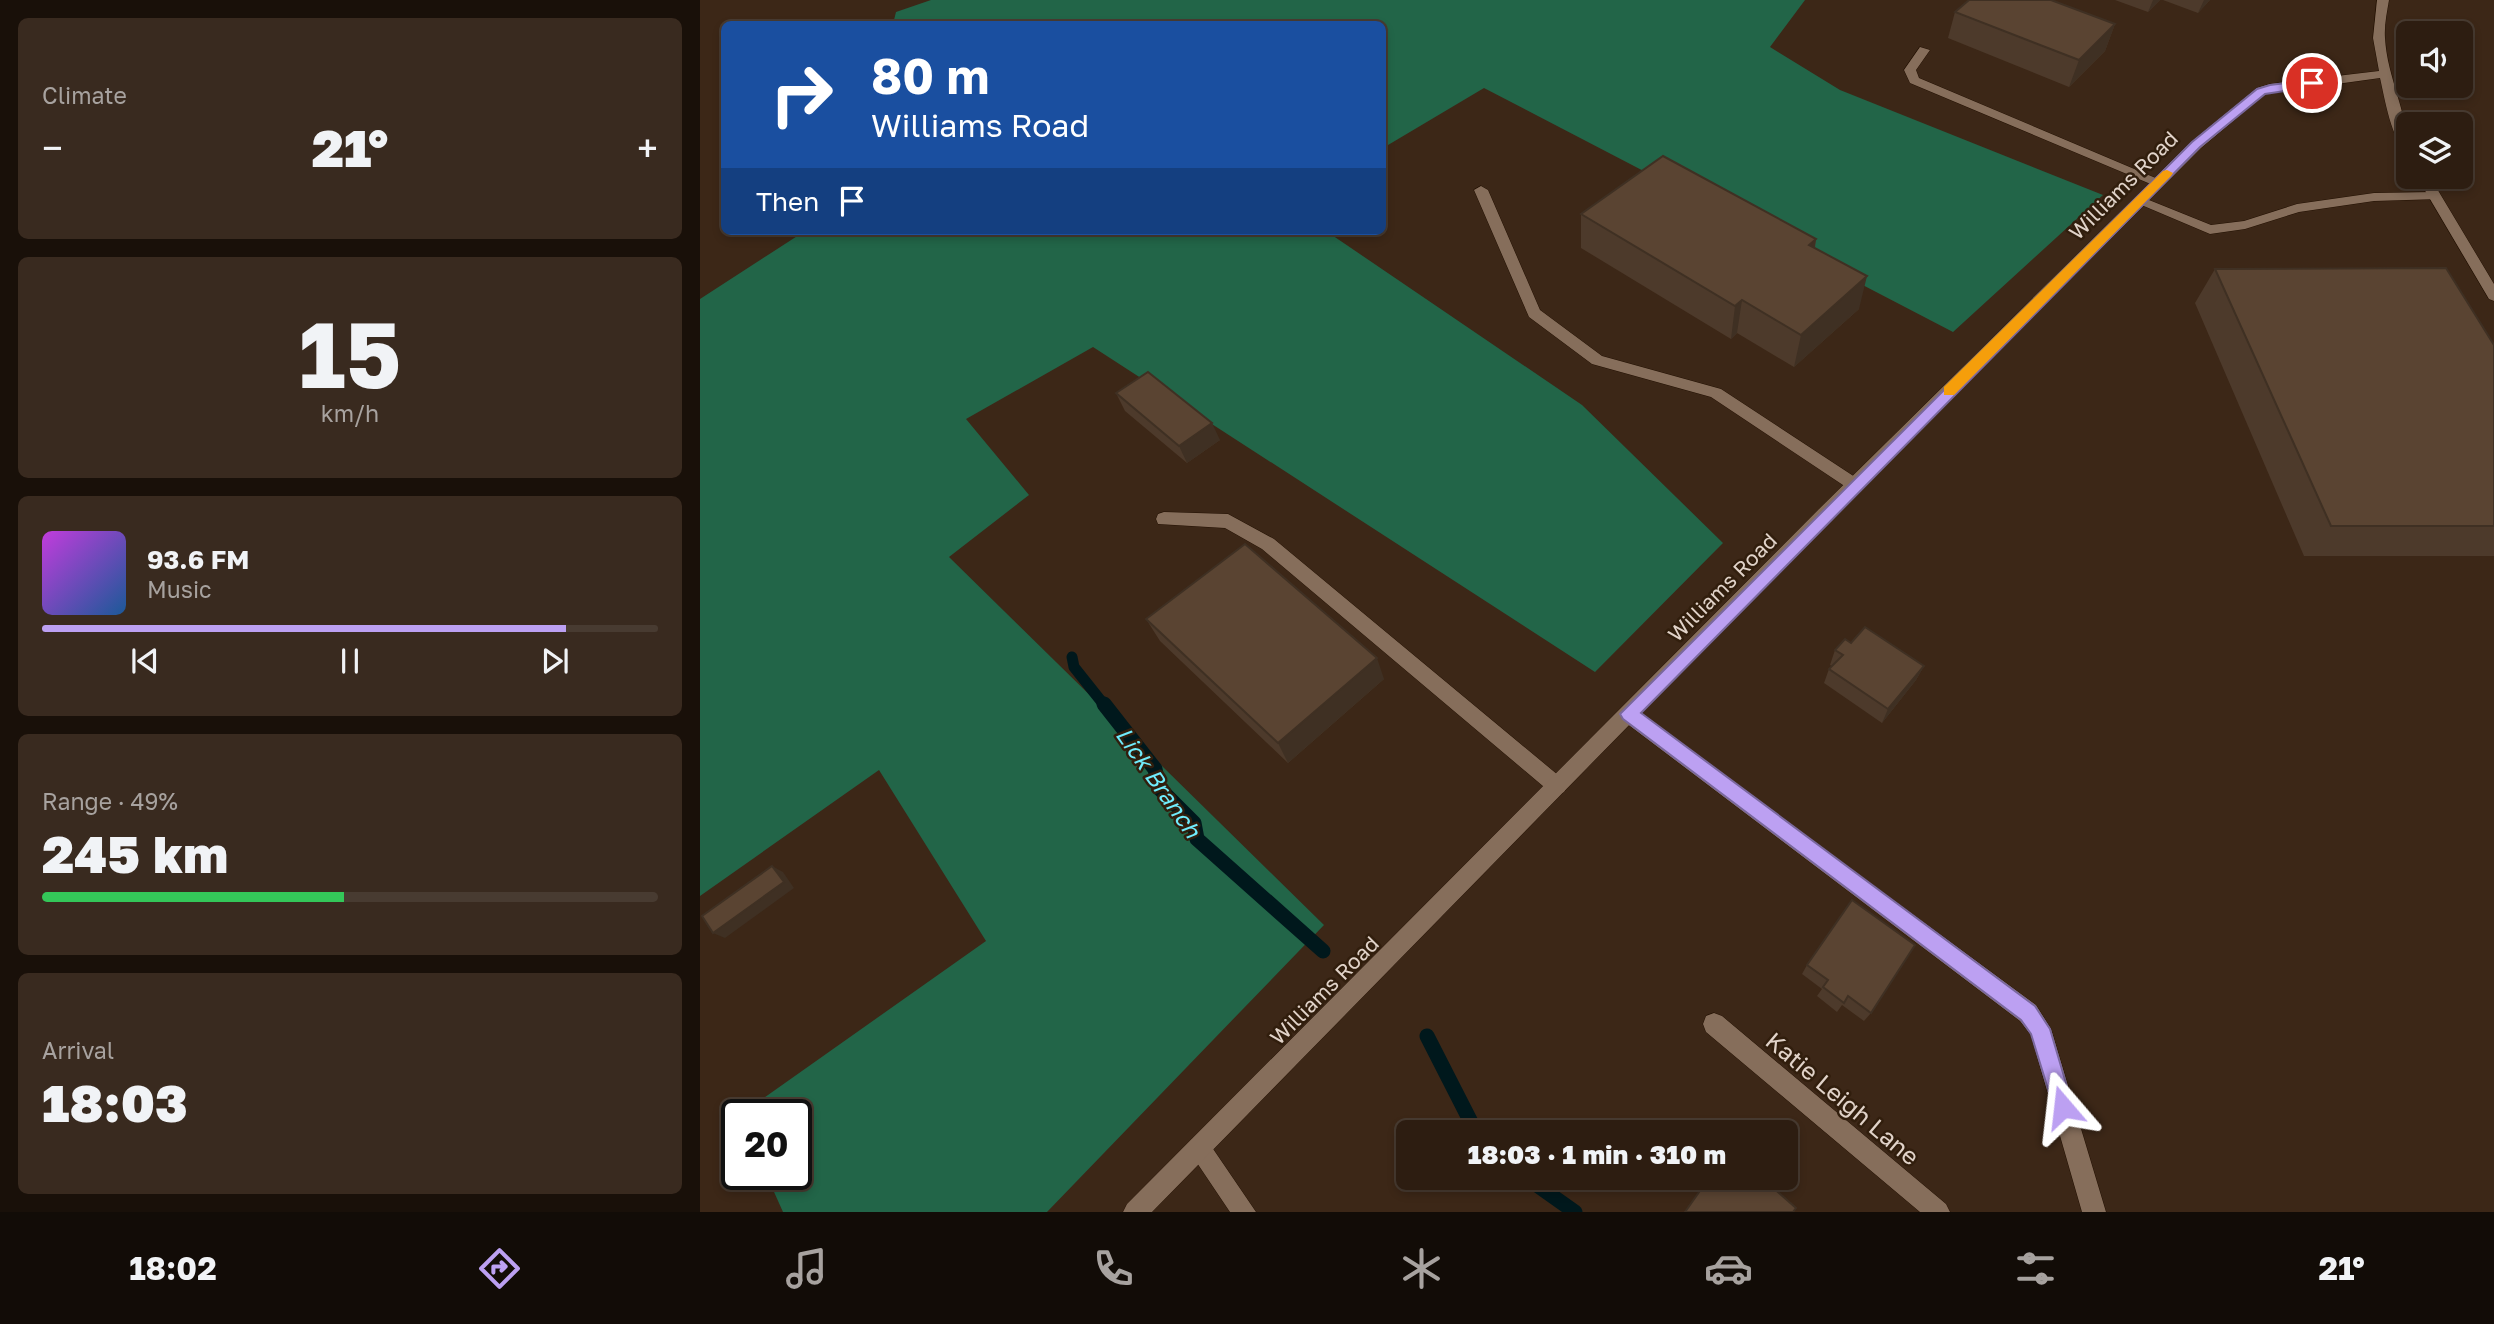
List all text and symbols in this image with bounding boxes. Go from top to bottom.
map controls [2396,21,2473,189]
button: sound [2396,21,2473,98]
text: 80 m [871,46,989,105]
icon: right [756,49,847,140]
pin [2282,53,2342,113]
icon: arrive [2293,64,2331,102]
text: Climate [42,81,127,109]
text: Williams Road [871,106,1089,144]
button: layers [2396,112,2473,189]
text: 21° [312,116,388,178]
text: − [42,125,63,170]
text: + [637,125,658,170]
street label: Williams Road [2063,125,2183,245]
icon: arrive [833,182,871,220]
text: Then [756,186,819,217]
text: 15 [299,299,401,408]
text: km/h [321,399,379,427]
street label: Williams Road [1662,527,1782,647]
text: 93.6 FM [147,544,249,575]
text: Music [147,575,212,603]
icon: previous [126,642,164,680]
icon: pause [331,642,369,680]
icon: next [536,642,574,680]
water label: Lick Branch [1111,721,1208,843]
text: Range · 49% [42,787,178,815]
text: 245 km [42,822,228,884]
street label: Williams Road [1264,930,1384,1050]
street label: Katie Leigh Lane [1760,1025,1926,1171]
text: Arrival [42,1036,114,1064]
position arrow [2026,1070,2100,1144]
text: 18:03 [42,1071,188,1133]
speed limit sign: 20 [721,1099,812,1190]
text: 18:03 · 1 min · 310 m [1468,1139,1726,1170]
icon: directions [475,1244,524,1293]
icon: music [782,1244,831,1293]
icon: phone [1089,1244,1138,1293]
icon: climate [1397,1244,1446,1293]
icon: car [1704,1244,1753,1293]
icon: filters [2011,1244,2060,1293]
text: 18:02 [129,1249,217,1287]
text: 21° [2319,1249,2365,1287]

